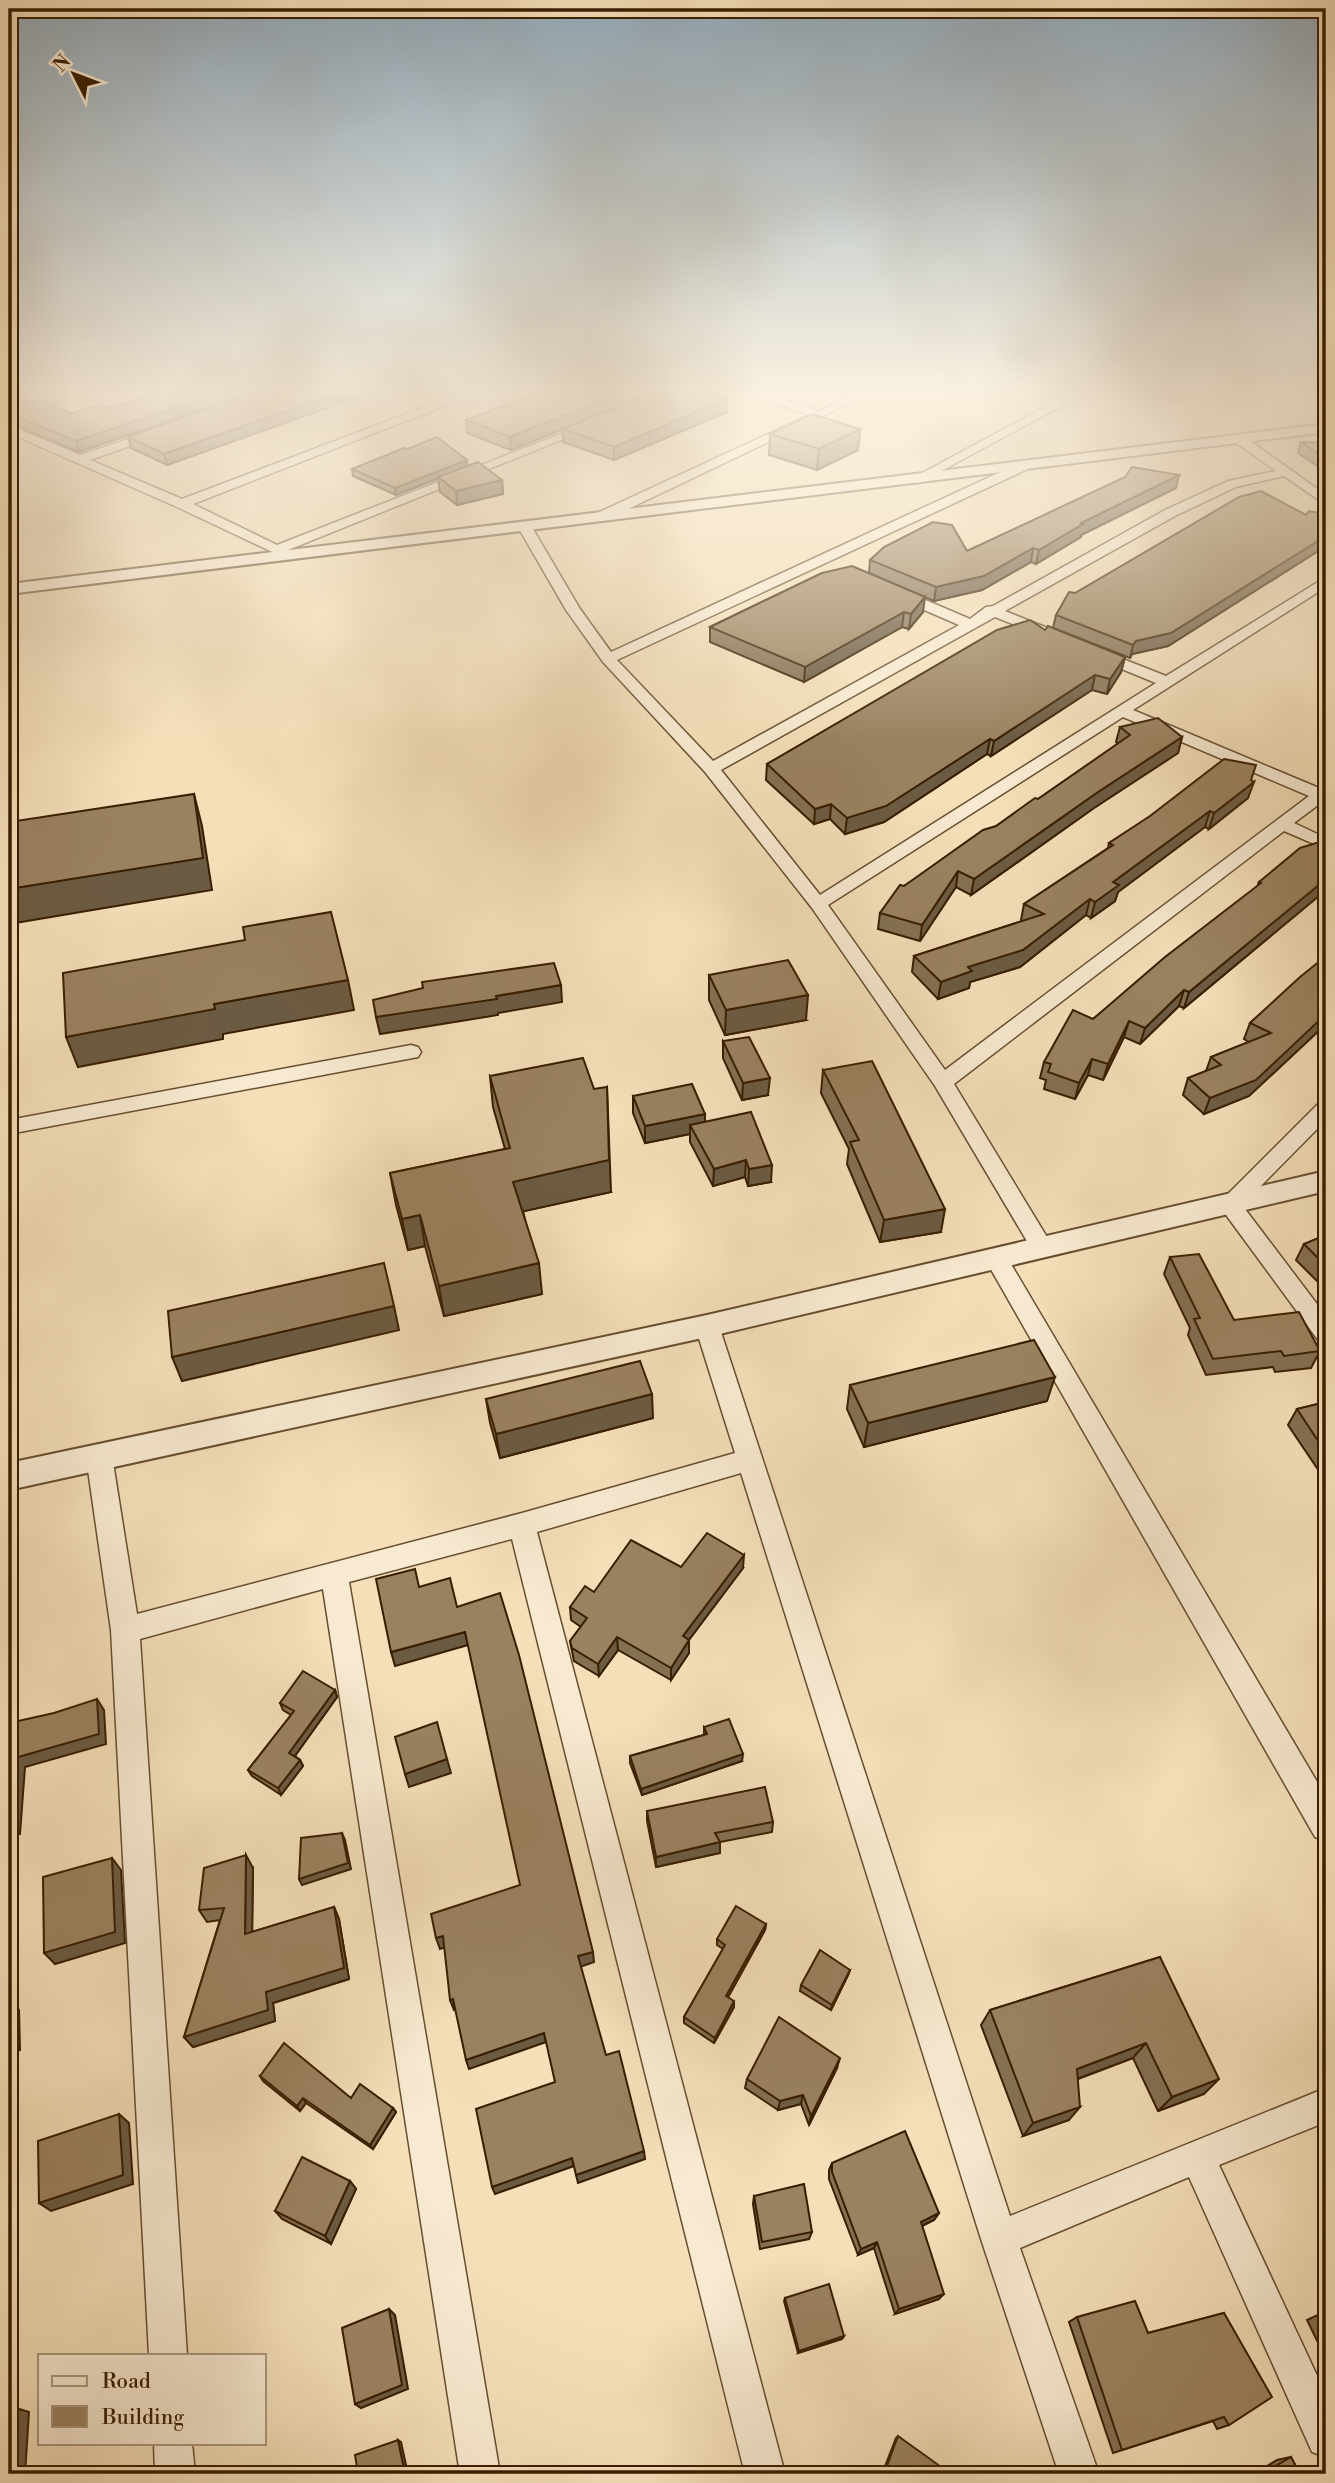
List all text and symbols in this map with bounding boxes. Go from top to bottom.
north arrow [38,38,108,108]
text: N [48,50,76,77]
legend [38,2354,266,2444]
text: Road [102,2369,151,2395]
text: Building [101,2405,184,2431]

